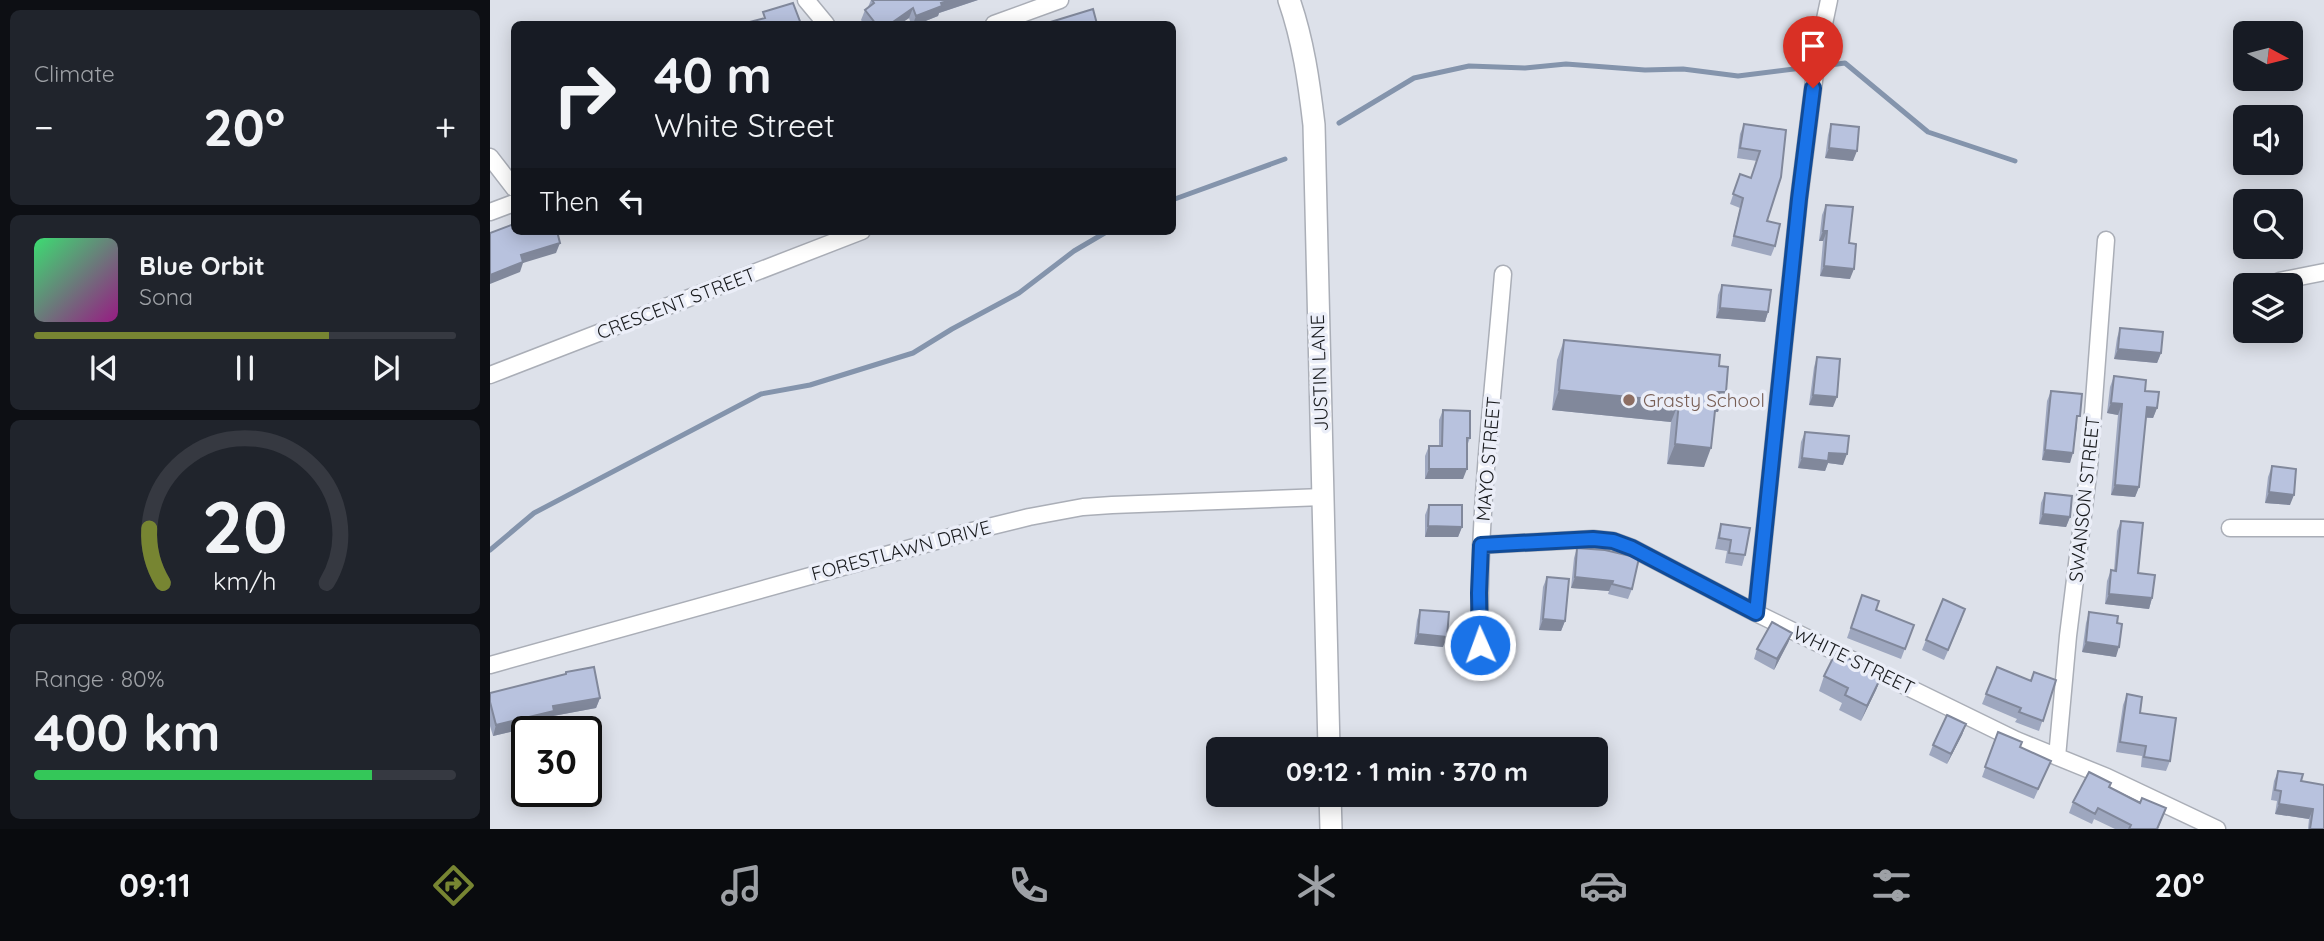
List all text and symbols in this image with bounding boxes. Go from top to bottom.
pin [1783,16,1843,88]
north arrow [2233,21,2303,91]
map controls [2233,21,2303,343]
icon: arrive [1794,27,1832,65]
text: 40 m [654,44,772,105]
icon: right [539,49,630,140]
text: Climate [34,59,115,88]
text: 20° [203,94,285,159]
text: − [34,103,54,151]
text: + [435,103,456,151]
text: White Street [654,105,835,145]
button: sound [2233,105,2303,175]
icon: left [613,182,651,220]
text: Then [539,185,599,218]
button: search [2233,189,2303,259]
text: Blue Orbit [139,249,265,282]
street label: CRESCENT STREET [593,262,759,344]
button: layers [2233,273,2303,343]
text: Sona [139,282,193,311]
street label: JUSTIN LANE [1305,314,1333,432]
icon: previous [85,349,123,387]
icon: pause [226,349,264,387]
icon: next [367,349,405,387]
place label: Grasty School [1643,388,1765,412]
marker: Grasty School [1621,392,1637,408]
street label: MAYO STREET [1471,396,1505,522]
street label: SWANSON STREET [2063,415,2105,583]
text: 20 [202,480,288,571]
street label: FORESTLAWN DRIVE [809,515,993,585]
text: km/h [213,565,277,596]
position arrow [1443,608,1517,682]
street label: WHITE STREET [1789,620,1919,700]
text: Range · 80% [34,664,165,693]
text: 400 km [34,699,221,764]
speed limit sign: 30 [511,716,602,807]
text: 09:12 · 1 min · 370 m [1286,755,1528,788]
icon: directions [429,861,478,910]
icon: music [717,861,766,910]
icon: phone [1004,861,1053,910]
icon: climate [1292,861,1341,910]
icon: car [1579,861,1628,910]
icon: filters [1867,861,1916,910]
text: 09:11 [119,865,191,905]
text: 20° [2154,865,2205,905]

